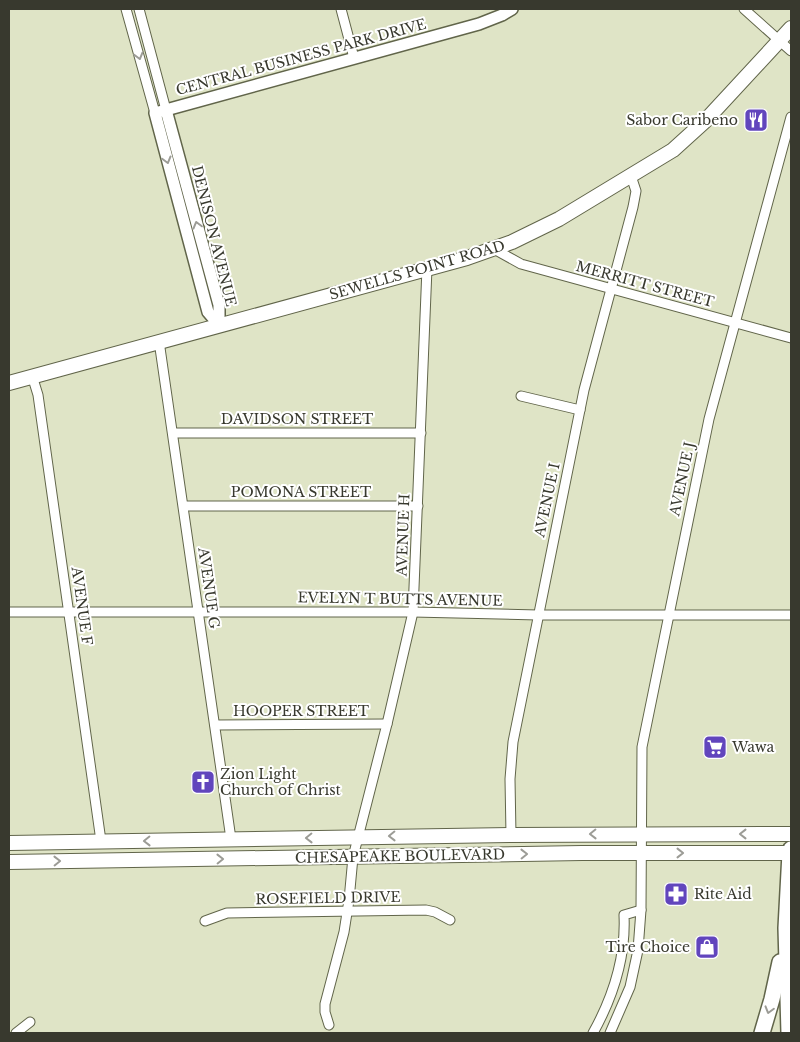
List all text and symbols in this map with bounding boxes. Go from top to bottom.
street label: CENTRAL BUSINESS PARK DRIVE [174,15,428,99]
one-way arrow [133,51,144,60]
restaurant icon: Sabor Caribeno [743,107,769,133]
place label: Sabor Caribeno [626,111,738,129]
one-way arrow [162,156,172,164]
street label: DENISON AVENUE [188,164,240,308]
one-way arrow [192,221,202,229]
street label: SEWELLS POINT ROAD [327,236,507,304]
street label: MERRITT STREET [574,257,716,311]
street label: DAVIDSON STREET [221,410,373,428]
street label: AVENUE J [665,440,699,519]
street label: AVENUE I [530,461,564,540]
street label: POMONA STREET [231,483,371,501]
street label: AVENUE H [393,493,413,578]
street label: AVENUE G [194,545,224,630]
street label: AVENUE F [67,565,97,647]
street label: EVELYN T BUTTS AVENUE [297,588,503,610]
street label: HOOPER STREET [233,702,369,720]
supermarket icon: Wawa [702,734,728,760]
place label: Wawa [731,738,774,756]
place label: Zion Light Church of Christ [220,765,342,799]
church icon: Zion Light Church of Christ [190,769,216,795]
one-way arrow [589,829,596,839]
one-way arrow [738,829,746,839]
one-way arrow [388,831,396,842]
one-way arrow [305,833,313,843]
one-way arrow [143,836,150,846]
street label: CHESAPEAKE BOULEVARD [295,845,505,867]
one-way arrow [676,848,684,858]
one-way arrow [520,849,528,859]
one-way arrow [216,854,224,864]
one-way arrow [54,856,62,867]
pharmacy icon: Rite Aid [663,881,689,907]
place label: Rite Aid [694,885,752,903]
street label: ROSEFIELD DRIVE [255,888,401,908]
shop icon: Tire Choice [694,934,720,960]
place label: Tire Choice [606,938,690,956]
one-way arrow [765,1005,775,1014]

